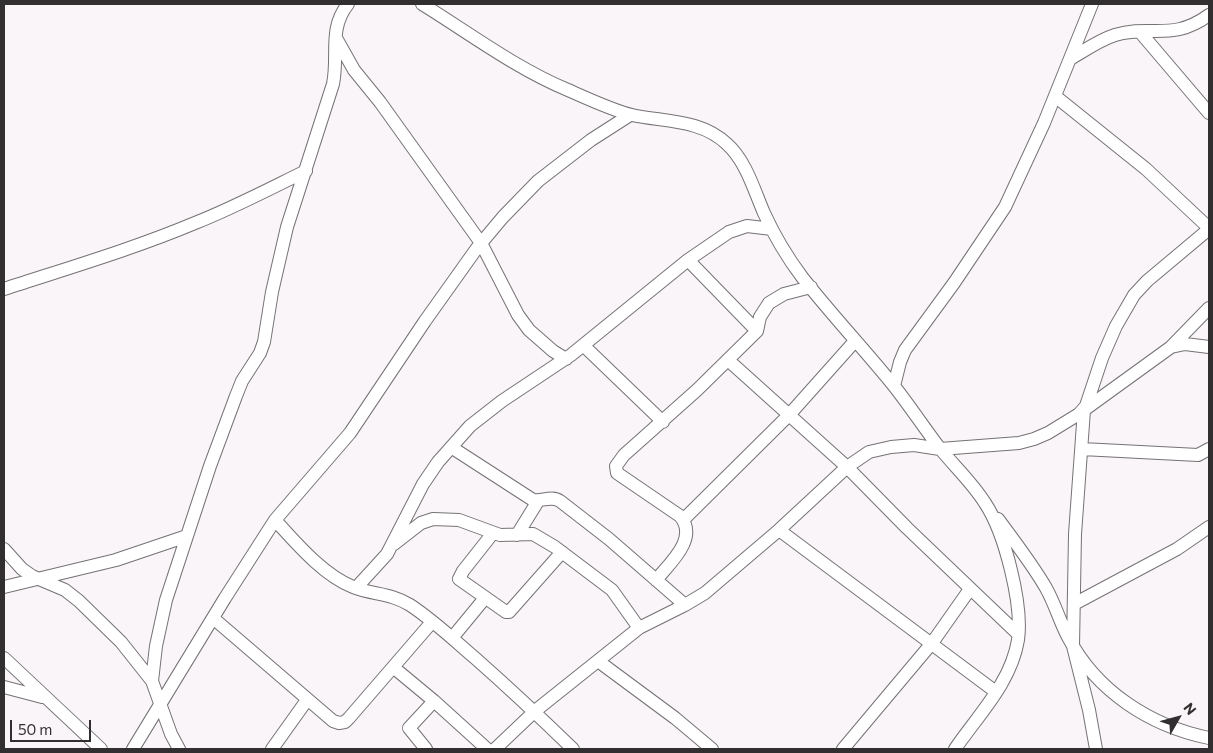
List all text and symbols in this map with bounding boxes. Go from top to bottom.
north arrow [1153,693,1203,743]
text: N [1180,699,1200,718]
scale bar [12,710,94,742]
text: 50 m [18,720,52,738]

